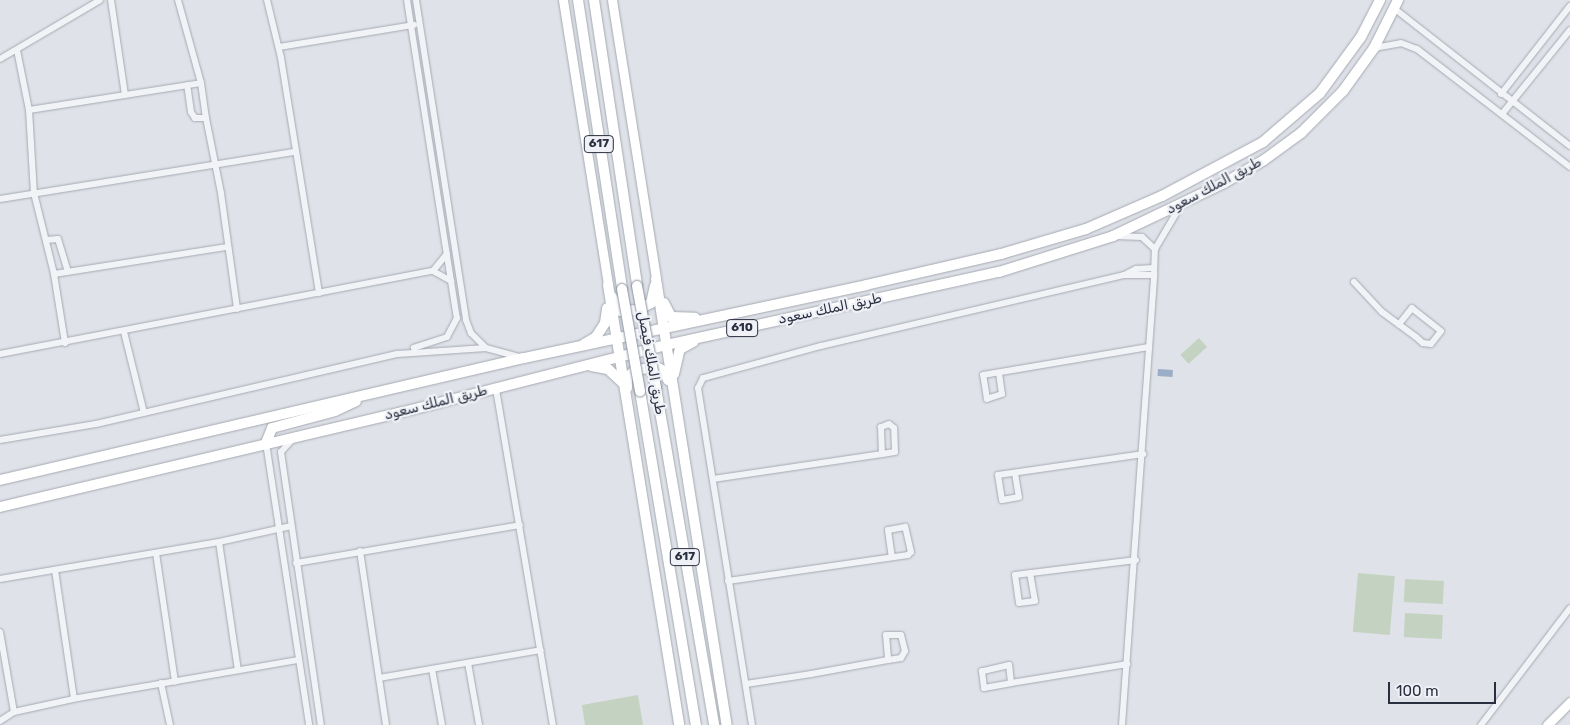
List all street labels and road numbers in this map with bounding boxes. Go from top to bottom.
road number: 617 [583,134,615,154]
street label: طريق الملك سعود [1164,154,1264,218]
street label: طريق الملك سعود [777,290,883,328]
street label: طريق الملك فيصل [634,310,668,416]
road number: 610 [726,318,758,338]
street label: طريق الملك سعود [383,382,489,424]
road number: 617 [669,548,701,566]

